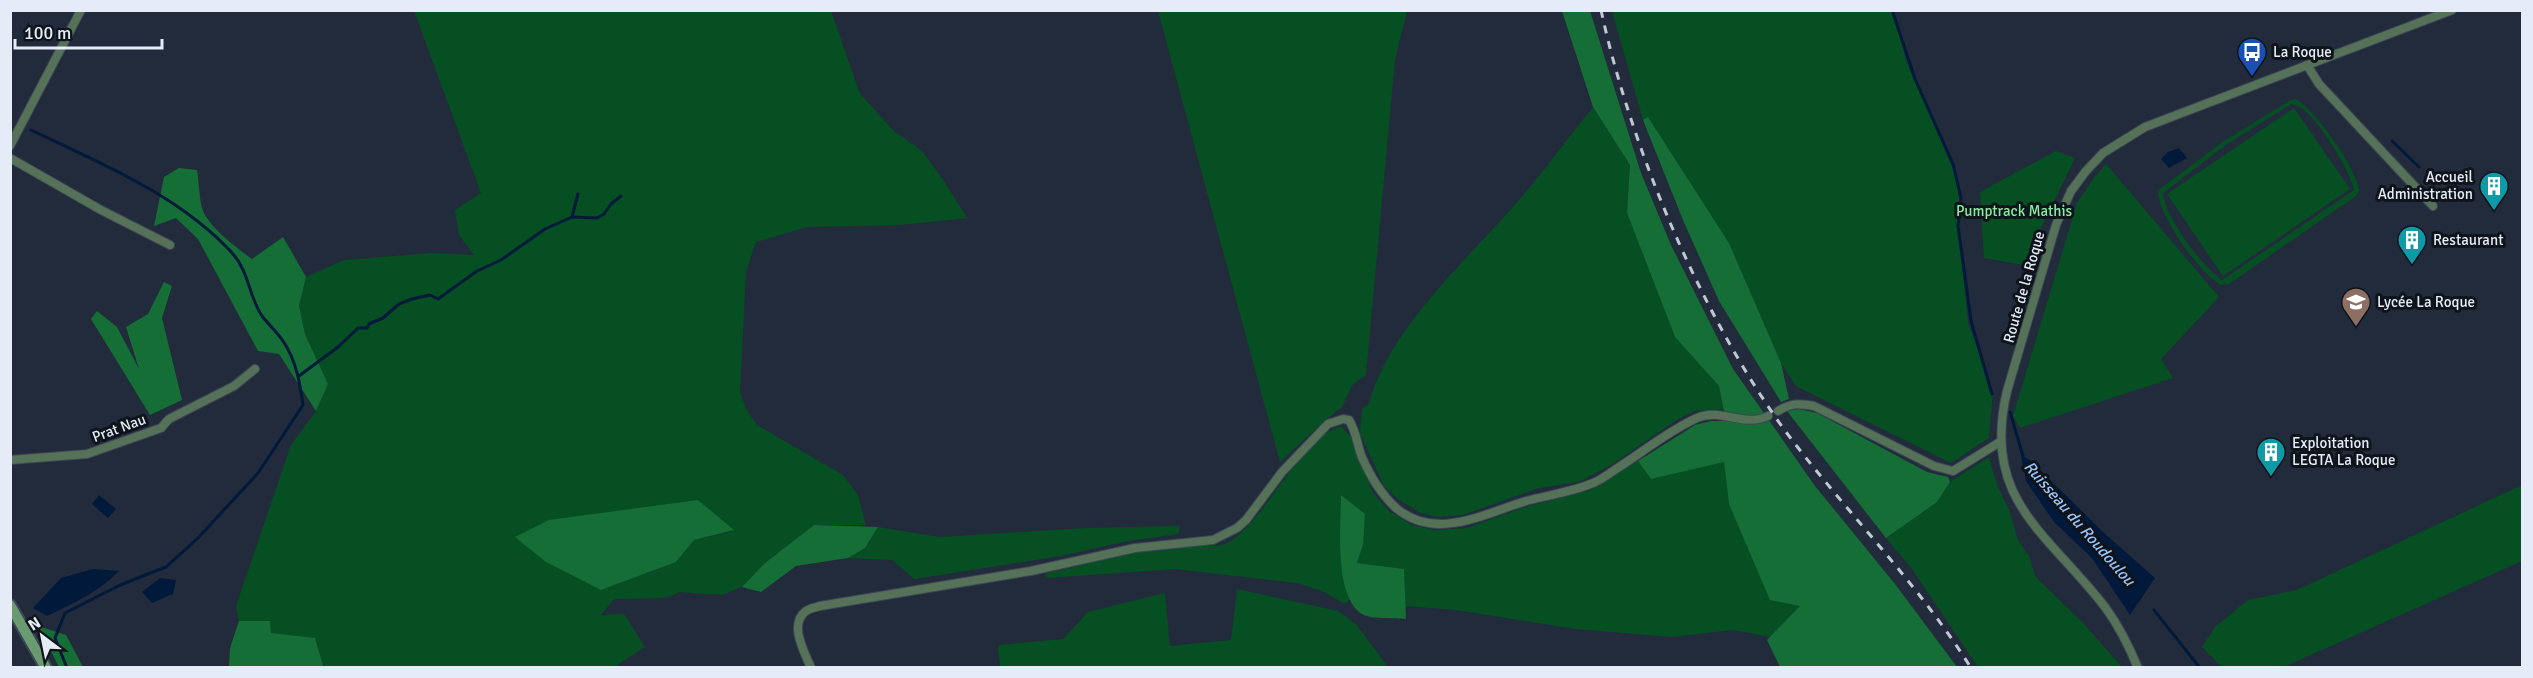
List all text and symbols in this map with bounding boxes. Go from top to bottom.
scale bar [15,12,162,50]
text: 100 m [24,22,71,44]
bus stop icon: La Roque [2236,36,2268,78]
place label: La Roque [2273,43,2332,61]
place label: Accueil Administration [2378,168,2473,203]
building icon: Accueil Administration [2478,170,2510,212]
park label: Pumptrack Mathis [1956,202,2072,220]
building icon: Restaurant [2396,224,2428,266]
street label: Route de la Roque [1999,229,2049,345]
place label: Restaurant [2433,231,2503,249]
school or university icon: Lycée La Roque [2340,286,2372,328]
place label: Lycée La Roque [2377,293,2475,311]
street label: Prat Nau [90,410,148,446]
place label: Exploitation LEGTA La Roque [2292,434,2395,469]
building icon: Exploitation LEGTA La Roque [2255,436,2287,478]
water label: Ruisseau du Roudoulou [2020,457,2140,591]
north arrow [12,606,72,666]
text: N [25,613,45,636]

